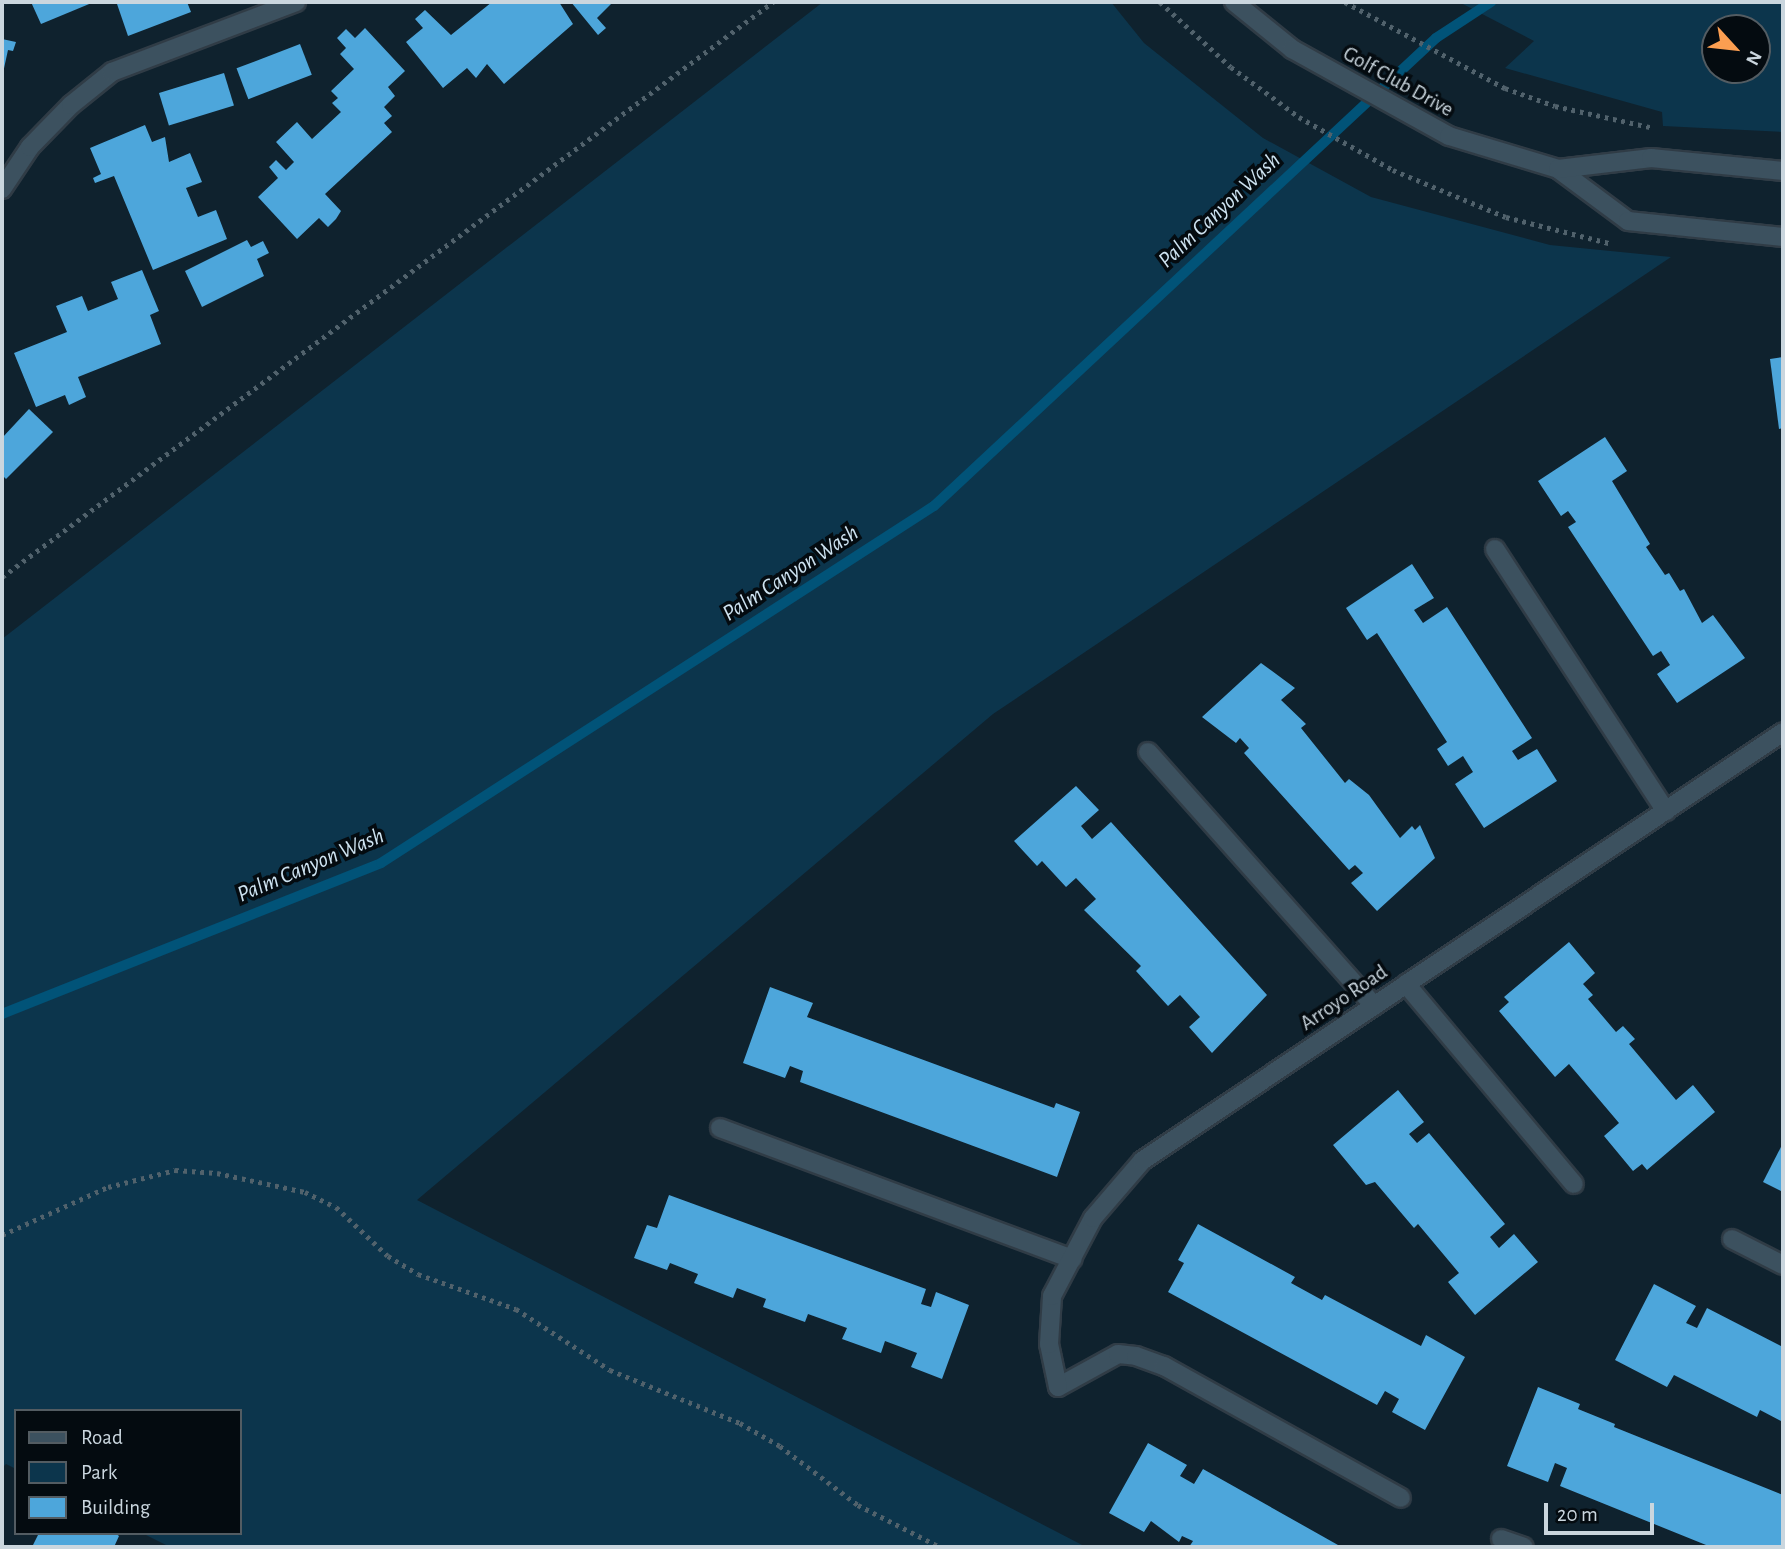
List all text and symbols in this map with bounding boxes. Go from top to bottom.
north arrow [1701,14,1771,84]
street label: Golf Club Drive [1338,41,1458,123]
text: N [1742,48,1765,68]
water label: Palm Canyon Wash [1153,147,1287,275]
water label: Palm Canyon Wash [718,520,864,628]
water label: Palm Canyon Wash [233,823,389,909]
street label: Arroyo Road [1296,960,1392,1036]
legend [14,1409,242,1535]
text: Road [81,1427,123,1448]
text: Park [81,1462,117,1483]
scale bar [1547,1490,1657,1534]
text: Building [81,1497,150,1518]
text: 20 m [1557,1504,1598,1525]

